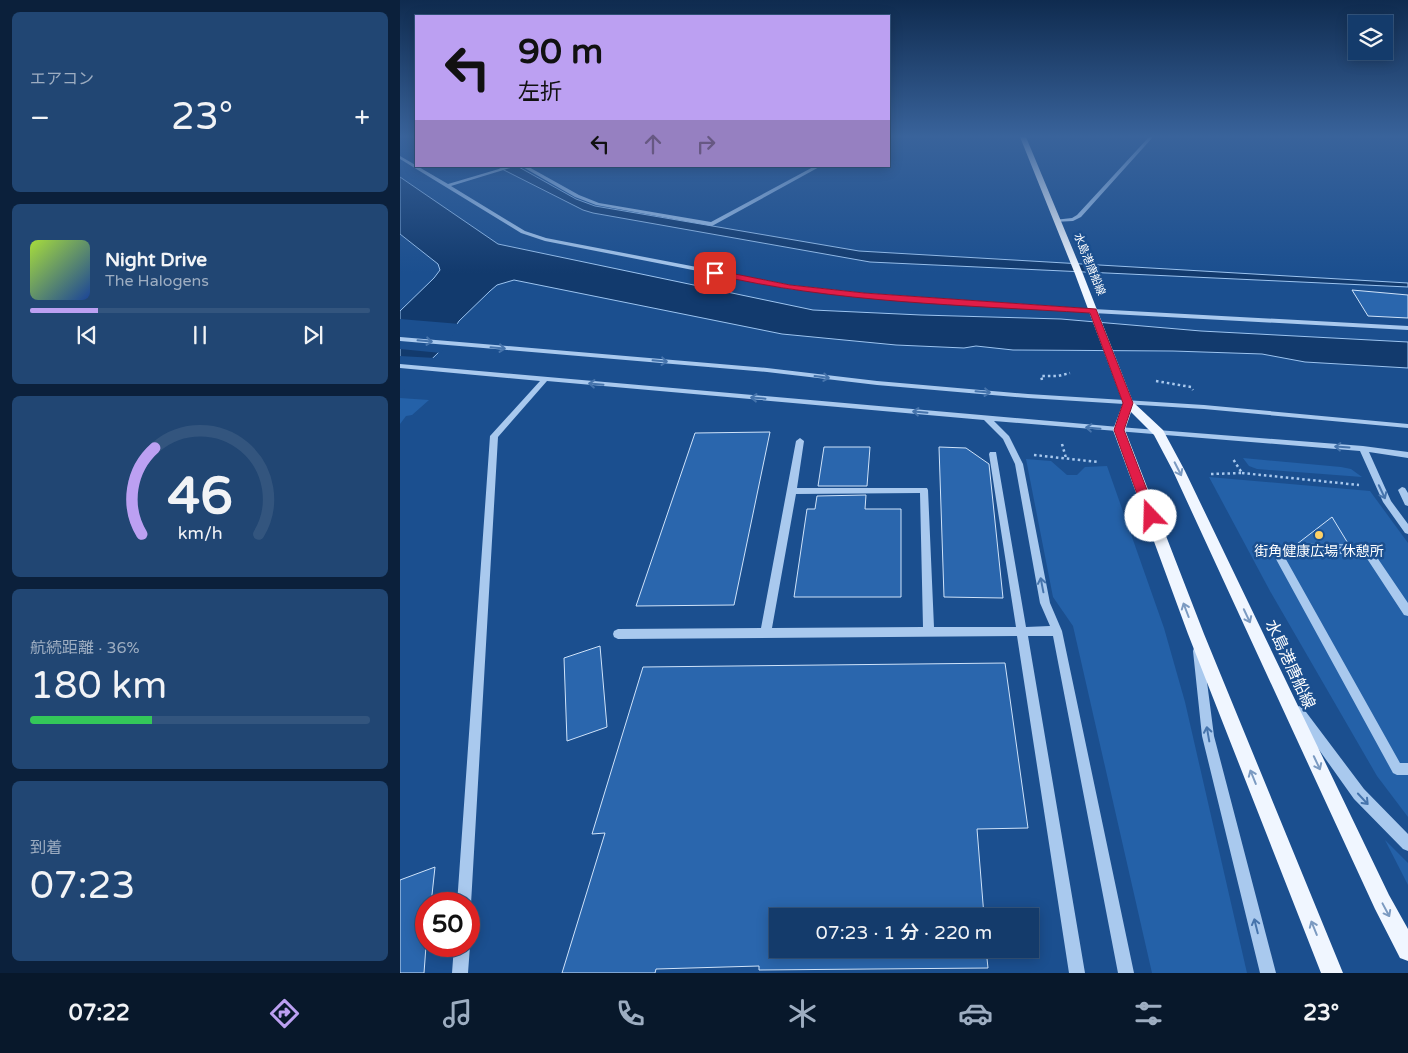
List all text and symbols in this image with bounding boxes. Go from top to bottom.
map controls [1348,15,1393,60]
button: layers [1348,15,1393,60]
text: 90 m [518,31,603,73]
icon: left [435,35,500,100]
text: エアコン [30,69,94,89]
text: 左折 [518,79,562,105]
text: 23° [171,94,233,140]
text: − [30,101,50,135]
text: + [354,101,370,135]
icon: left [586,130,614,158]
icon: ahead [639,130,667,158]
icon: right [692,130,720,158]
street label: 水島港唐船線 [1071,231,1108,297]
text: Night Drive [105,249,207,271]
pin [694,252,736,294]
icon: arrive [701,259,729,287]
text: The Halogens [105,271,209,291]
icon: previous [73,321,101,349]
icon: pause [186,321,214,349]
icon: next [299,321,327,349]
one-way arrow [416,337,432,346]
one-way arrow [490,343,506,352]
one-way arrow [652,356,668,366]
one-way arrow [813,372,829,382]
one-way arrow [588,379,604,388]
one-way arrow [975,388,991,397]
one-way arrow [750,393,766,403]
one-way arrow [912,407,928,417]
one-way arrow [1085,423,1101,432]
one-way arrow [1334,443,1350,452]
one-way arrow [1173,461,1183,476]
text: 46 [167,465,233,528]
one-way arrow [1378,484,1388,499]
position arrow [1124,489,1176,541]
text: km/h [178,523,222,544]
marker: 街角健康広場 休憩所 [1313,529,1325,541]
place label: 街角健康広場 休憩所 [1254,543,1384,560]
one-way arrow [1036,577,1046,593]
one-way arrow [1181,603,1190,618]
one-way arrow [1243,608,1253,623]
street label: 水島港唐船線 [1261,617,1319,712]
text: 航続距離 · 36% [30,638,140,658]
text: 180 km [30,663,167,709]
one-way arrow [1202,727,1212,743]
one-way arrow [1312,755,1322,770]
one-way arrow [1248,770,1257,785]
one-way arrow [1357,792,1369,805]
text: 到着 [30,838,62,858]
text: 07:23 [30,863,135,909]
speed limit sign: 50 [415,892,480,957]
one-way arrow [1381,902,1391,917]
one-way arrow [1251,918,1260,934]
one-way arrow [1309,921,1318,936]
text: 07:23 · 1 分 · 220 m [816,922,992,944]
icon: directions [267,996,302,1031]
icon: music [440,996,475,1031]
icon: phone [613,996,648,1031]
icon: climate [785,996,820,1031]
icon: car [958,996,993,1031]
icon: filters [1131,996,1166,1031]
text: 07:22 [69,1000,130,1026]
text: 23° [1303,1000,1339,1026]

